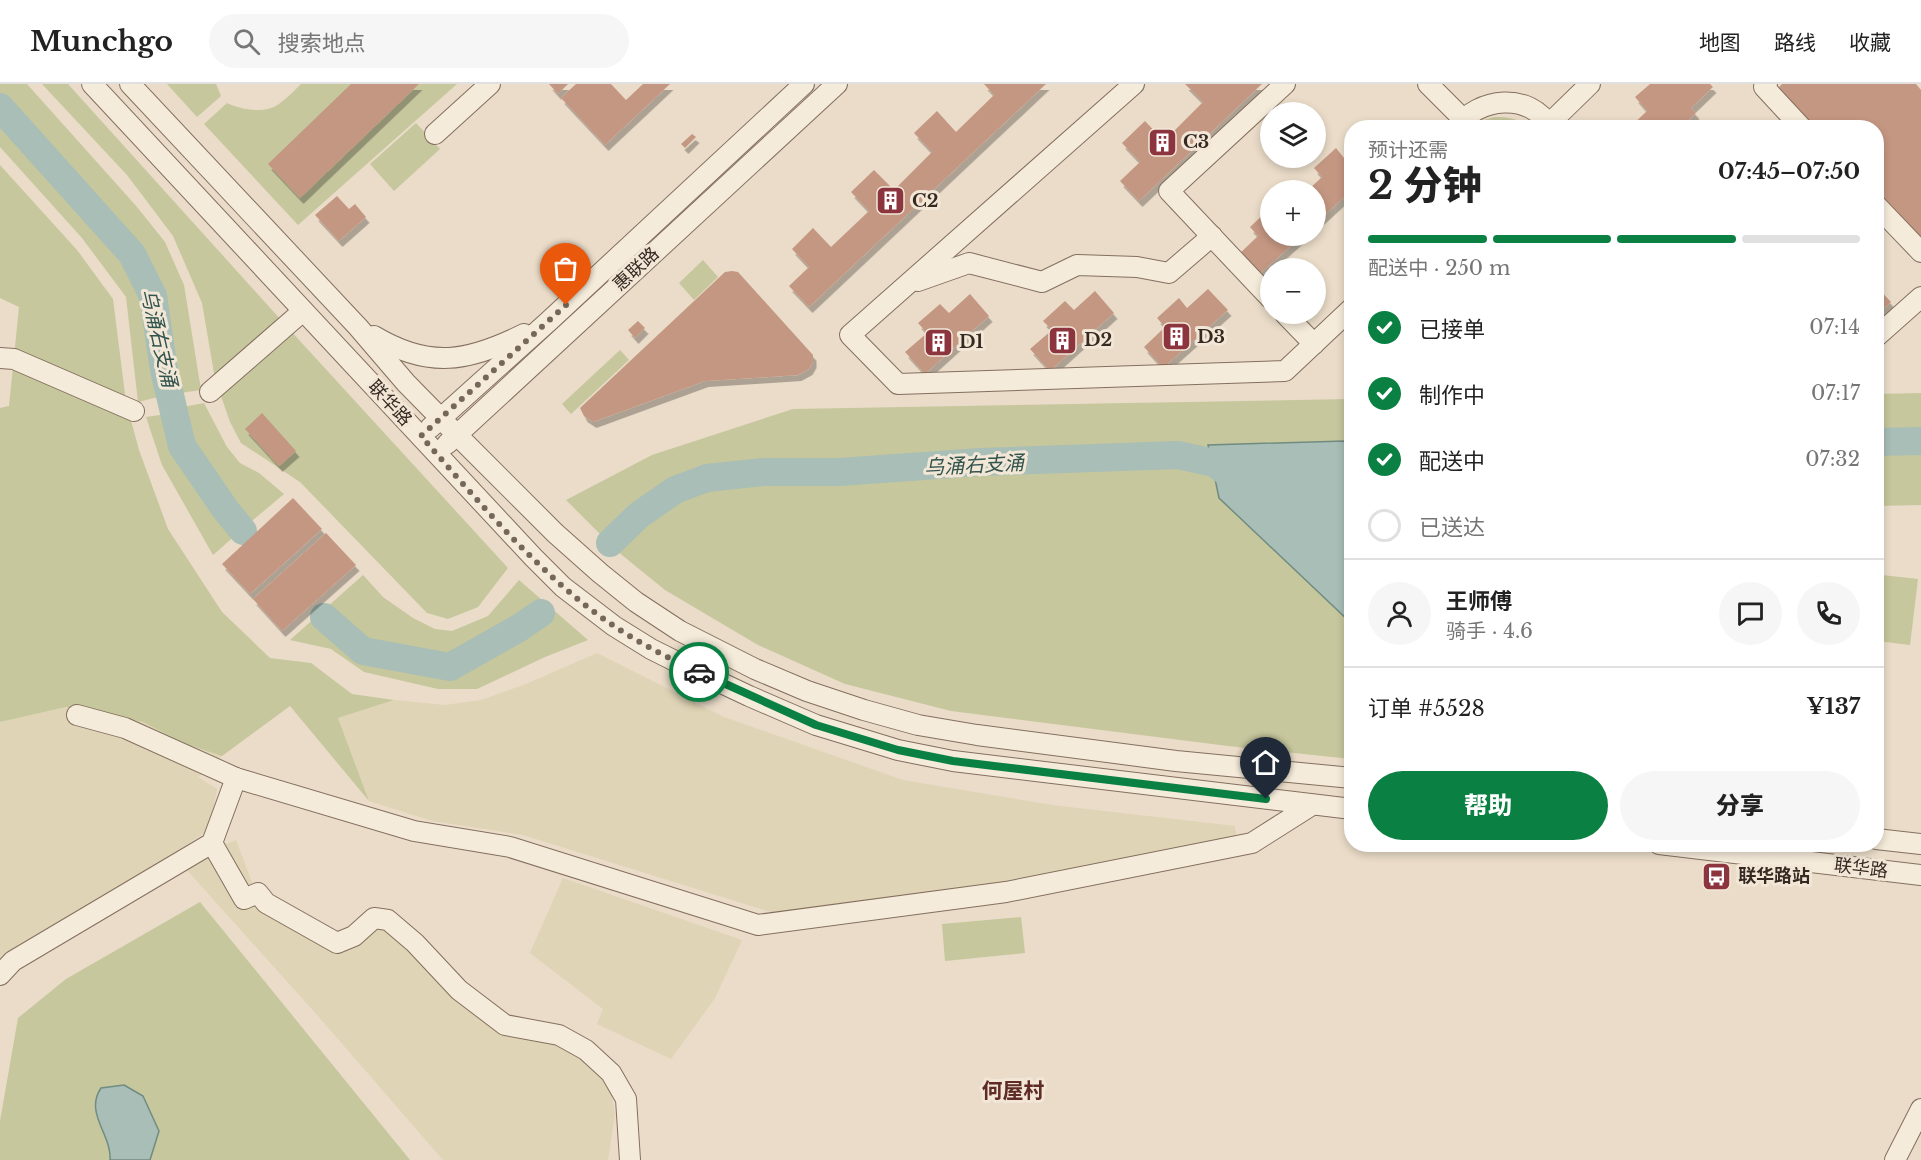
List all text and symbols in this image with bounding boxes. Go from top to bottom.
search box [209,14,629,68]
text: Munchgo [30,24,173,59]
icon: search [230,25,263,58]
text: 搜索地点 [278,30,366,57]
text: 地图 [1699,30,1741,56]
text: 路线 [1774,30,1816,56]
text: 收藏 [1849,30,1891,56]
map controls [1260,102,1326,324]
button: layers [1260,102,1326,168]
building icon: C3 [1146,126,1178,158]
place label: C3 [1183,131,1209,153]
text: 预计还需 [1368,138,1448,162]
text: 07:45–07:50 [1718,158,1860,185]
text: 2 分钟 [1368,161,1482,210]
button: + [1260,180,1326,246]
building icon: C2 [875,185,907,217]
place label: C2 [912,190,939,212]
pin [540,243,591,305]
street label: 惠联路 [609,243,663,295]
icon: bag [549,252,582,285]
text: 配送中 · 250 m [1368,256,1510,280]
button: − [1260,258,1326,324]
water label: 乌涌右支涌 [136,287,182,391]
icon: check [1368,311,1401,344]
text: 07:14 [1809,315,1860,339]
text: 已接单 [1419,316,1485,343]
building icon: D3 [1160,321,1192,353]
building icon: D2 [1047,324,1079,356]
building icon: D1 [922,326,954,358]
place label: D3 [1197,326,1225,348]
place label: D2 [1084,329,1112,351]
place label: D1 [959,331,984,353]
street label: 联华路 [364,376,416,430]
icon: check [1368,377,1401,410]
text: 07:17 [1811,381,1860,405]
text: 制作中 [1419,382,1485,409]
icon: check [1368,443,1401,476]
text: 07:32 [1805,447,1860,471]
text: 配送中 [1419,448,1485,475]
water label: 乌涌右支涌 [923,450,1027,480]
text: 已送达 [1419,514,1485,541]
button: person [1368,582,1431,645]
button: chat [1719,582,1782,645]
button: phone [1797,582,1860,645]
text: 王师傅 [1446,588,1512,615]
text: 骑手 · 4.6 [1446,619,1533,643]
courier [669,642,729,702]
icon: car [683,656,716,689]
text: ¥137 [1806,693,1860,720]
text: 订单 #5528 [1368,695,1485,722]
pin [1240,737,1291,799]
icon: home [1249,746,1282,779]
button: 帮助 [1368,771,1608,840]
button: 分享 [1620,771,1860,840]
street label: 联华路 [1833,854,1889,882]
bus stop icon: 联华路站 [1701,860,1733,892]
place label: 联华路站 [1738,865,1810,887]
district label: 何屋村 [982,1078,1045,1104]

